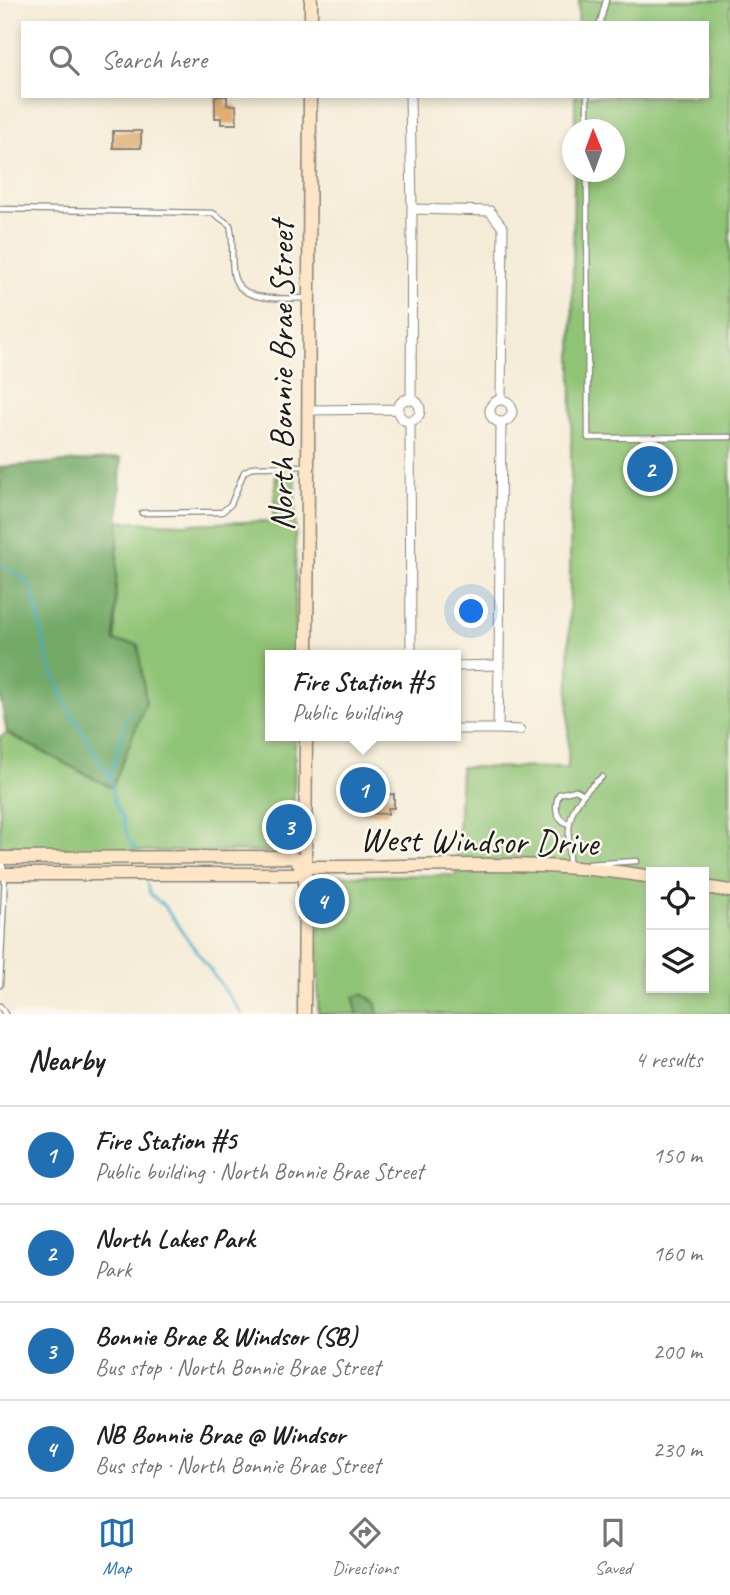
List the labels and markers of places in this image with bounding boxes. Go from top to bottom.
pin: 2 [627,443,673,495]
pin: 1 [340,764,386,816]
pin: 3 [266,801,312,853]
pin: 4 [299,875,345,927]

